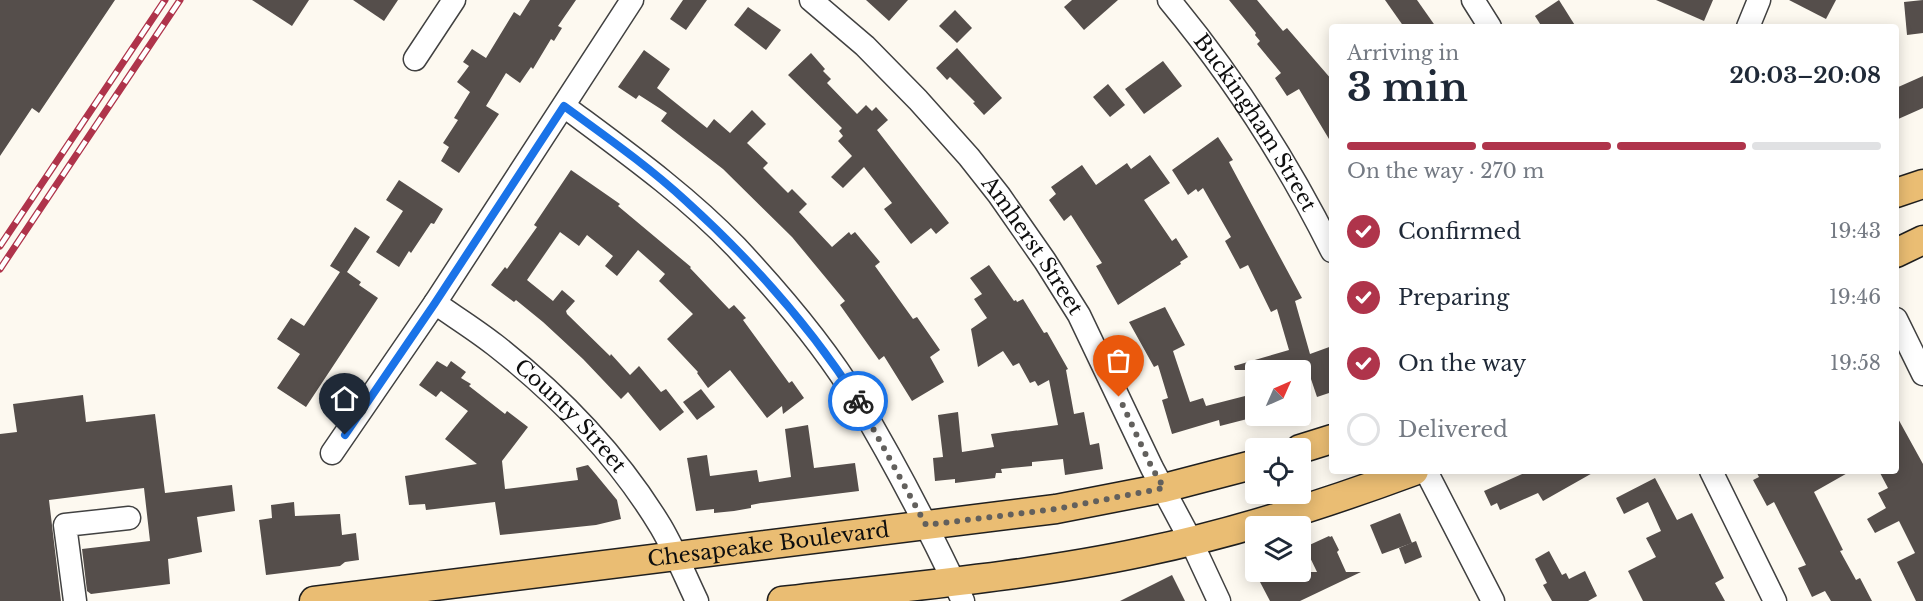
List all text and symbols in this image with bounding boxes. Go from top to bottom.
street label: Buckingham Street [1188,29,1322,216]
text: Arriving in [1347,41,1459,65]
text: 20:03–20:08 [1729,62,1881,89]
text: 3 min [1347,63,1468,112]
text: On the way · 270 m [1347,159,1544,183]
street label: Amherst Street [975,170,1089,320]
icon: check [1347,215,1380,248]
text: Confirmed [1398,218,1521,245]
text: 19:43 [1830,219,1881,243]
icon: check [1347,281,1380,314]
text: Preparing [1398,284,1509,311]
text: 19:46 [1829,285,1881,309]
pin [1093,335,1144,397]
icon: bag [1102,344,1135,377]
icon: check [1347,347,1380,380]
text: On the way [1398,350,1526,377]
text: 19:58 [1830,351,1881,375]
street label: County Street [509,353,632,478]
north arrow [1245,360,1311,426]
map controls [1245,360,1311,582]
courier [828,371,888,431]
pin [319,373,370,435]
icon: home [328,382,361,415]
icon: bike [842,385,875,418]
text: Delivered [1398,416,1508,443]
button: locate [1245,438,1311,504]
button: layers [1245,516,1311,582]
street label: Chesapeake Boulevard [646,517,891,573]

